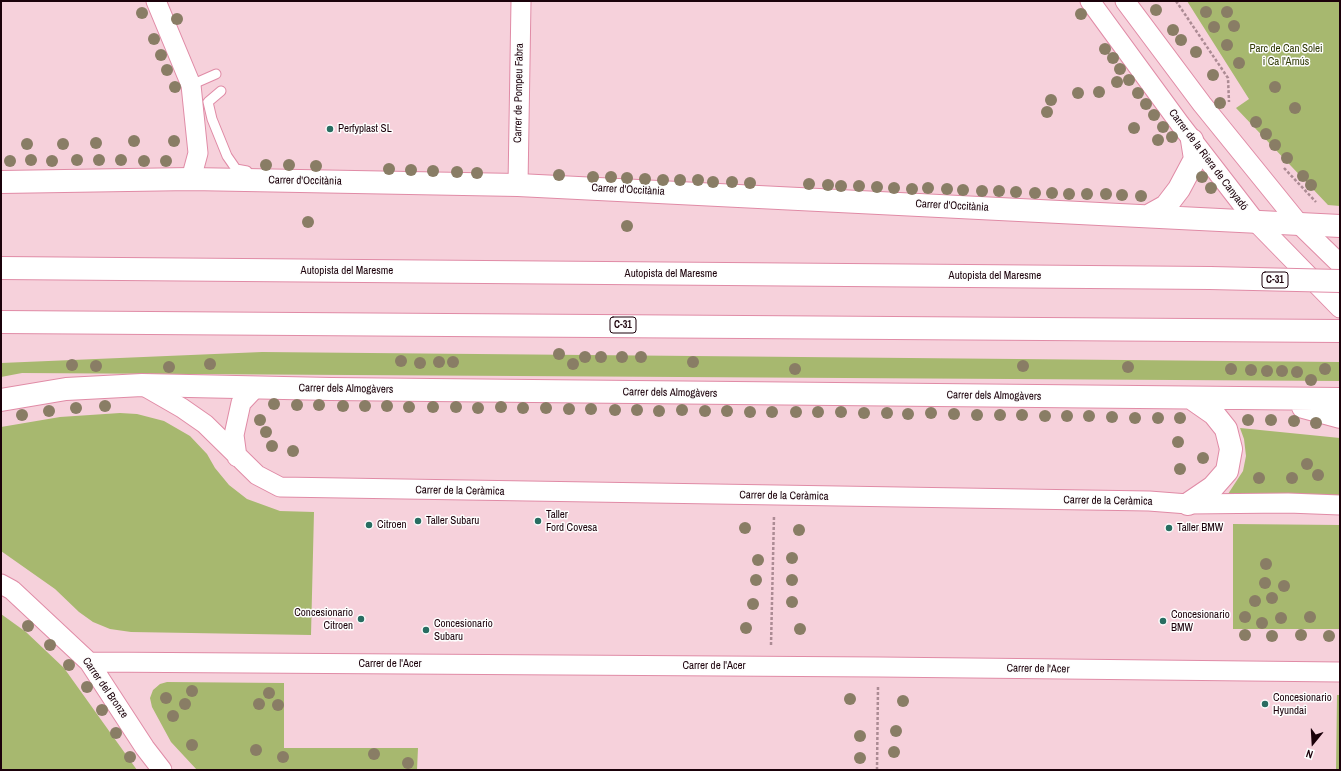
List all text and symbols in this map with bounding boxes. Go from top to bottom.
park label: Parc de Can Solei i Ca l'Arnús [1249,42,1323,68]
street label: Carrer de Pompeu Fabra [512,43,526,143]
street label: Carrer de la Riera de Canyadó [1166,107,1250,213]
place label: Perfyplast SL [338,122,392,136]
marker: Perfyplast SL [325,124,335,134]
street label: Carrer d'Occitània [268,174,342,188]
street label: Carrer d'Occitània [591,181,665,199]
street label: Carrer d'Occitània [915,197,989,215]
street label: Autopista del Maresme [301,264,393,278]
street label: Autopista del Maresme [625,267,717,281]
street label: Autopista del Maresme [949,269,1041,283]
road number: C-31 [1262,272,1288,288]
road number: C-31 [610,317,636,333]
street label: Carrer dels Almogàvers [299,382,393,396]
street label: Carrer dels Almogàvers [623,386,717,400]
street label: Carrer dels Almogàvers [947,389,1041,403]
street label: Carrer de la Ceràmica [415,484,505,498]
street label: Carrer de la Ceràmica [739,489,829,503]
street label: Carrer de la Ceràmica [1063,494,1153,508]
place label: Taller Ford Covesa [546,508,597,534]
place label: Taller Subaru [426,514,479,528]
marker: Taller Subaru [413,516,423,526]
marker: Taller Ford Covesa [533,516,543,526]
place label: Citroen [377,518,407,532]
marker: Citroen [364,520,374,530]
place label: Taller BMW [1177,521,1223,535]
marker: Taller BMW [1164,523,1174,533]
place label: Concesionario Citroen [294,606,353,632]
place label: Concesionario BMW [1171,608,1230,634]
marker: Concesionario Citroen [356,614,366,624]
marker: Concesionario BMW [1158,616,1168,626]
place label: Concesionario Subaru [434,617,493,643]
marker: Concesionario Subaru [421,625,431,635]
street label: Carrer del Bronze [79,655,131,721]
street label: Carrer de l'Acer [359,657,421,671]
street label: Carrer de l'Acer [683,659,745,673]
street label: Carrer de l'Acer [1006,662,1070,676]
place label: Concesionario Hyundai [1273,691,1332,717]
marker: Concesionario Hyundai [1260,699,1270,709]
north arrow [1293,723,1333,763]
text: N [1304,747,1315,762]

